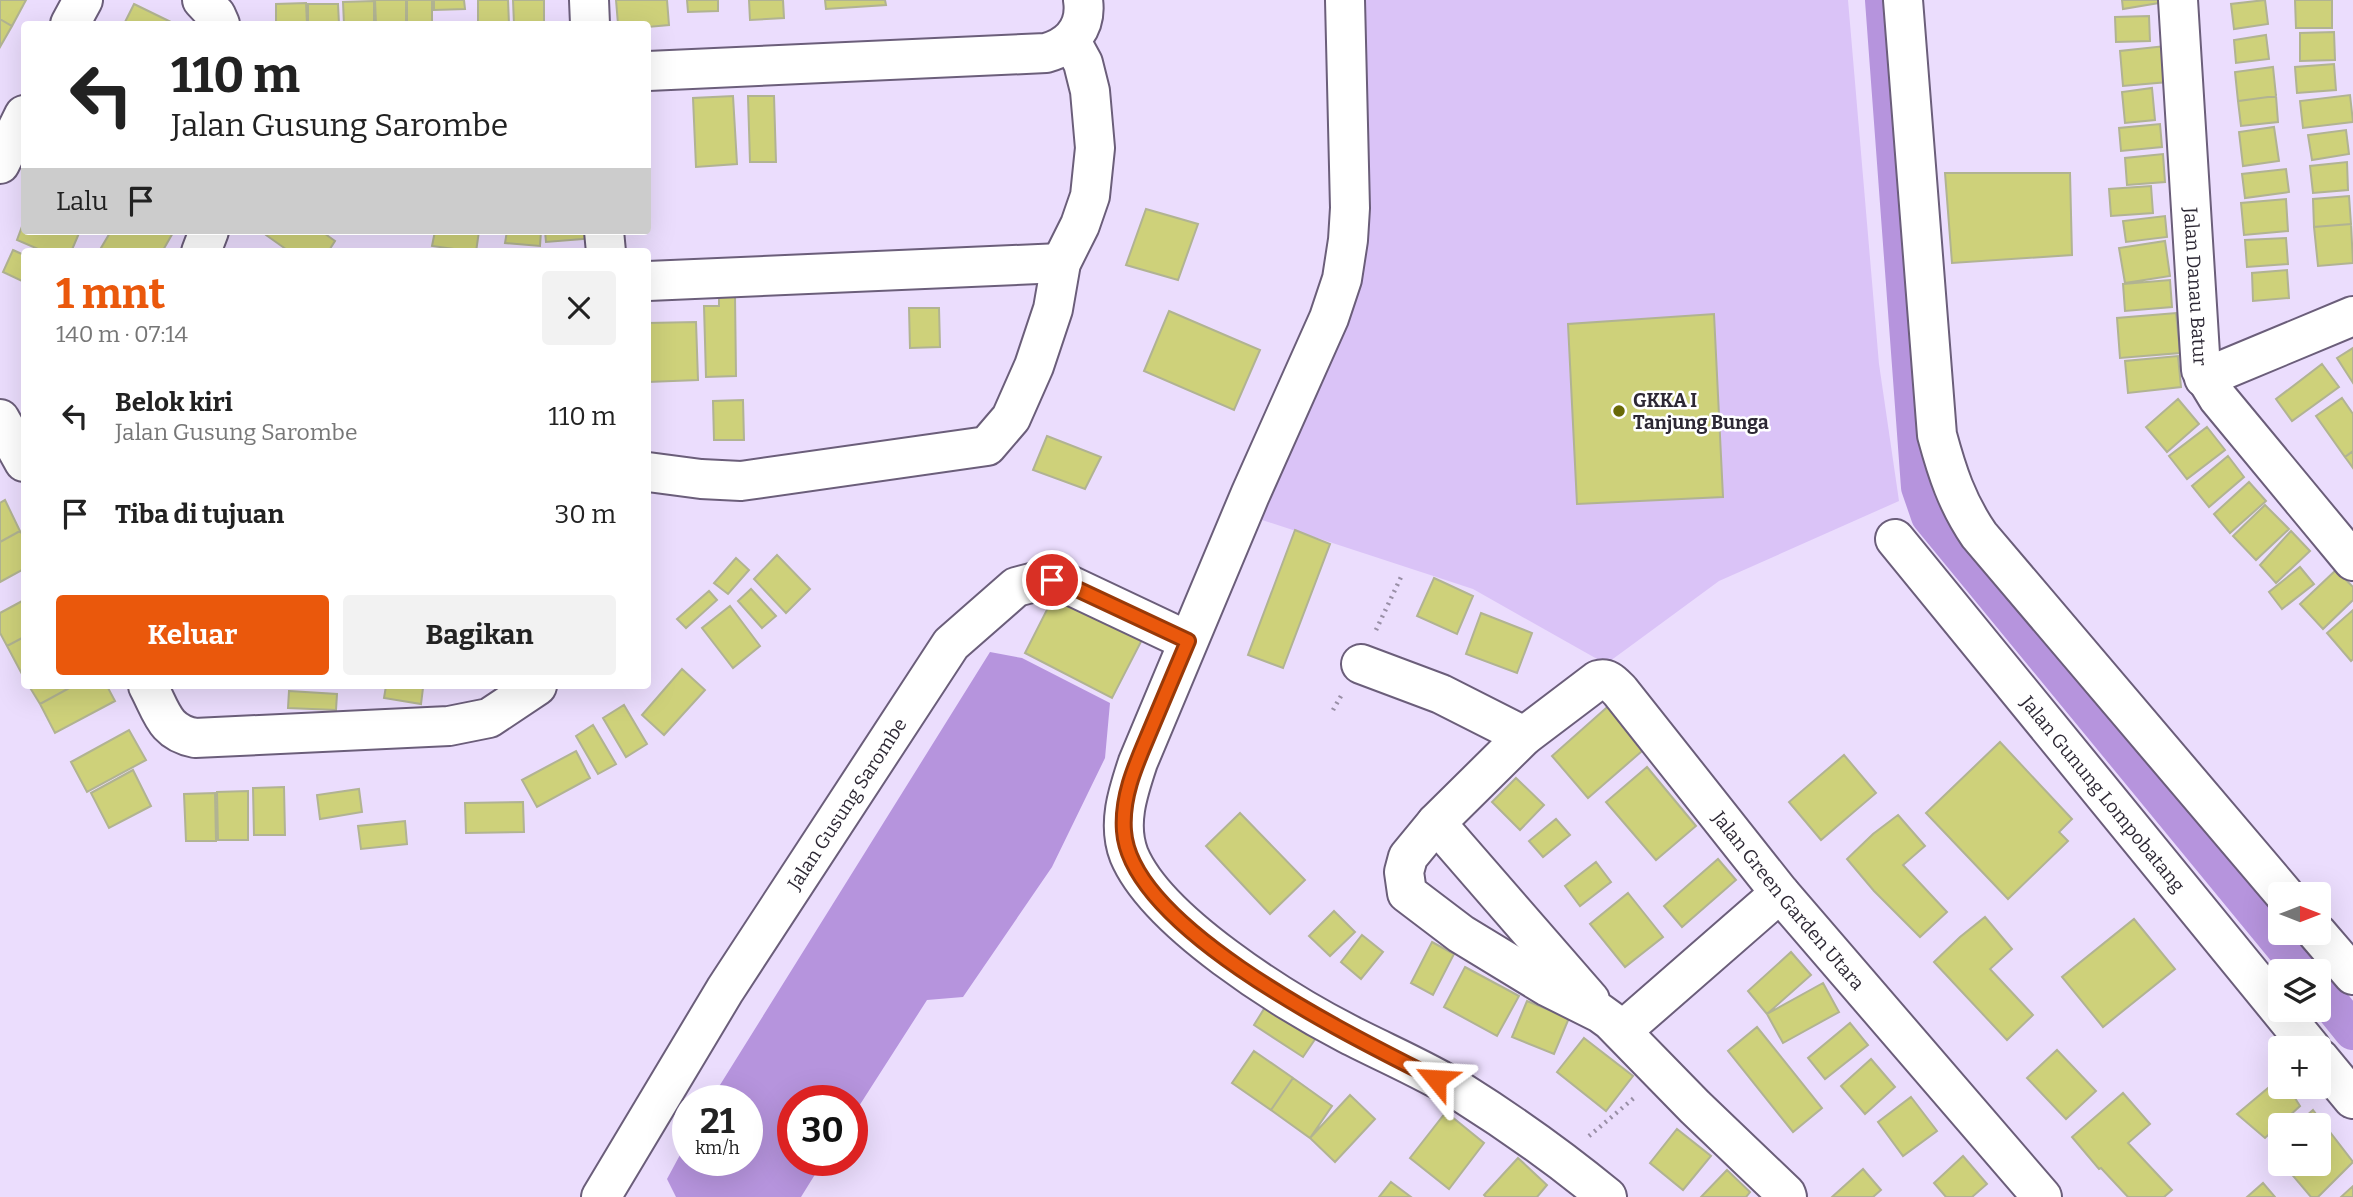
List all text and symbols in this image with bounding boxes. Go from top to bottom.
text: 110 m [171,46,300,105]
icon: left [56,49,147,140]
text: Jalan Gusung Sarombe [171,106,508,144]
icon: arrive [122,182,160,220]
text: Lalu [56,186,108,217]
street label: Jalan Danau Batur [2179,206,2212,367]
text: 1 mnt [56,269,165,319]
button: close [542,271,616,345]
text: 140 m · 07:14 [56,320,188,348]
text: Belok kiri [115,387,233,418]
place label: GKKA I Tanjung Bunga [1633,389,1769,434]
icon: left [56,397,94,435]
text: 110 m [548,401,616,432]
marker: GKKA I Tanjung Bunga [1611,403,1627,419]
text: Jalan Gusung Sarombe [115,418,358,446]
icon: arrive [56,495,94,533]
text: Tiba di tujuan [115,499,284,530]
text: 30 m [555,499,616,530]
pin [1022,550,1082,610]
icon: arrive [1033,561,1071,599]
button: Keluar [56,595,329,675]
button: Bagikan [343,595,616,675]
street label: Jalan Gunung Lompobatang [2015,691,2190,897]
street label: Jalan Gusung Sarombe [782,714,912,895]
street label: Jalan Green Garden Utara [1707,806,1870,995]
north arrow [2268,882,2331,945]
map controls [2268,882,2331,1176]
button: layers [2268,959,2331,1022]
button: + [2268,1036,2331,1099]
position arrow [1399,1042,1473,1116]
speed limit sign: 30 [777,1085,868,1176]
text: 21 [700,1100,735,1142]
button: − [2268,1113,2331,1176]
text: km/h [695,1137,740,1159]

